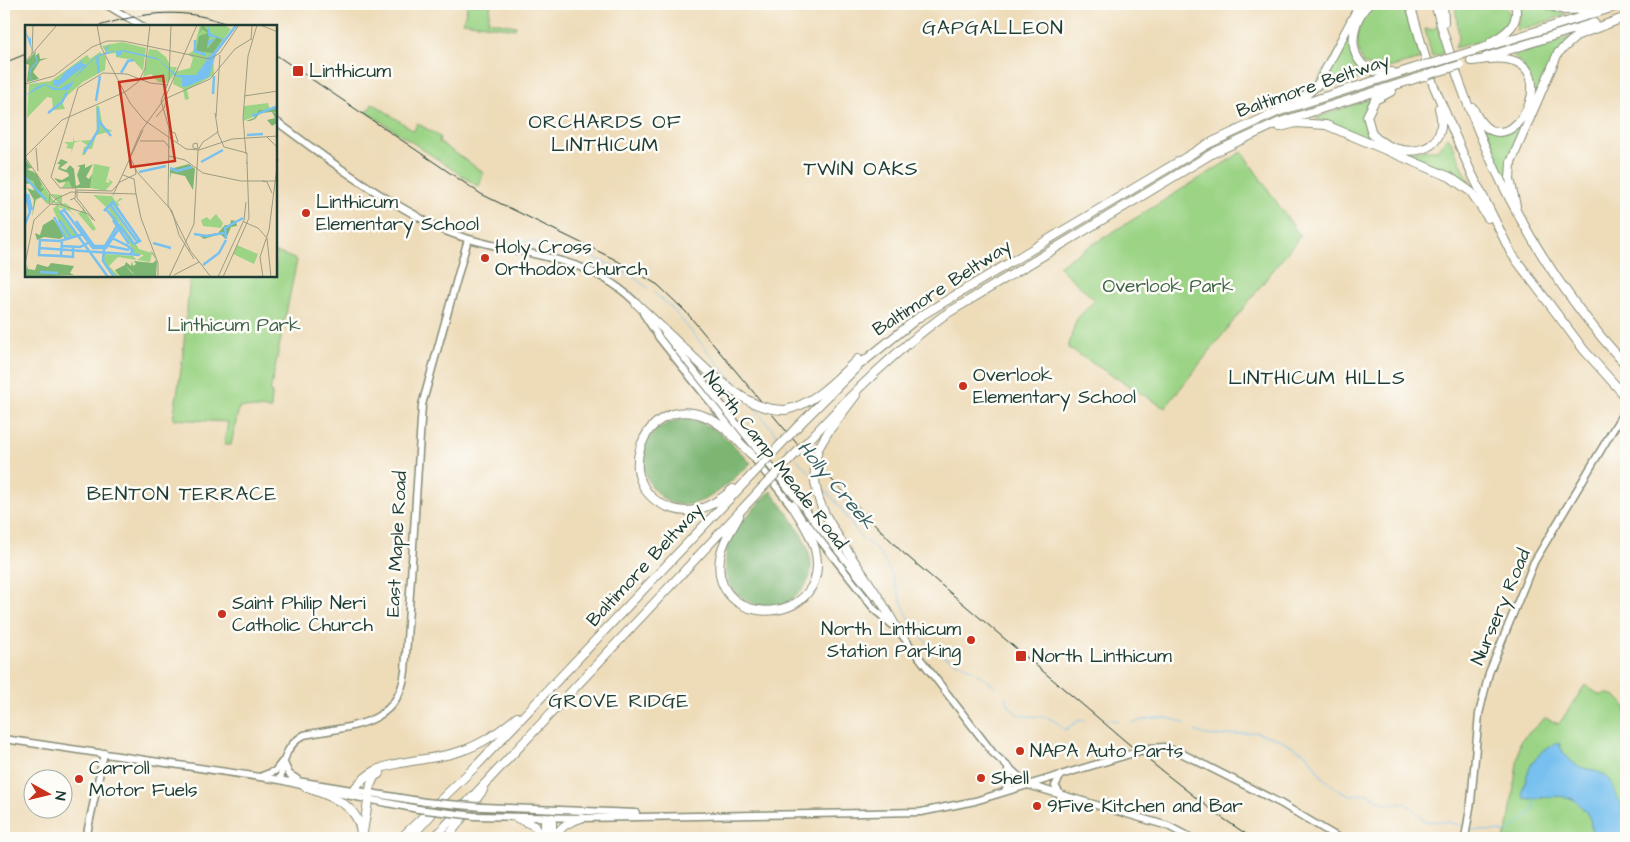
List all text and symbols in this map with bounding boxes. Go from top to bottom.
district label: GAPGALLEON [922,14,1064,42]
inset map [25,25,278,278]
street label: Baltimore Beltway [1233,47,1394,126]
place label: Linthicum [309,58,391,85]
marker: Linthicum [291,64,305,78]
district label: ORCHARDS OF LINTHICUM [528,108,682,159]
district label: TWIN OAKS [803,155,919,183]
place label: Linthicum Elementary School [316,189,479,239]
marker: Linthicum Elementary School [300,207,312,219]
street label: Baltimore Beltway [867,233,1018,344]
place label: Holy Cross Orthodox Church [495,234,648,283]
marker: Holy Cross Orthodox Church [479,252,491,264]
park label: Overlook Park [1103,273,1234,300]
park label: Linthicum Park [167,312,301,339]
place label: Overlook Elementary School [973,362,1136,412]
district label: LINTHICUM HILLS [1228,364,1406,392]
street label: North Camp Meade Road [696,365,854,556]
marker: Overlook Elementary School [957,380,969,392]
water label: Holly Creek [790,435,882,536]
street label: East Maple Road [380,470,414,618]
district label: BENTON TERRACE [87,480,277,508]
street label: Baltimore Beltway [580,497,711,634]
street label: Nursery Road [1464,544,1539,670]
place label: Saint Philip Neri Catholic Church [232,590,373,639]
marker: Saint Philip Neri Catholic Church [216,608,228,620]
place label: North Linthicum Station Parking [821,616,961,666]
marker: North Linthicum Station Parking [965,634,977,646]
place label: North Linthicum [1032,643,1172,670]
marker: North Linthicum [1014,649,1028,663]
district label: GROVE RIDGE [549,687,689,715]
place label: NAPA Auto Parts [1030,738,1183,765]
marker: NAPA Auto Parts [1014,745,1026,757]
place label: Carroll Motor Fuels [89,755,197,804]
place label: Shell [991,765,1029,792]
north arrow [22,770,72,820]
marker: Shell [975,772,987,784]
marker: Carroll Motor Fuels [73,773,85,785]
text: N [49,790,70,802]
place label: 9Five Kitchen and Bar [1047,793,1243,820]
marker: 9Five Kitchen and Bar [1031,800,1043,812]

